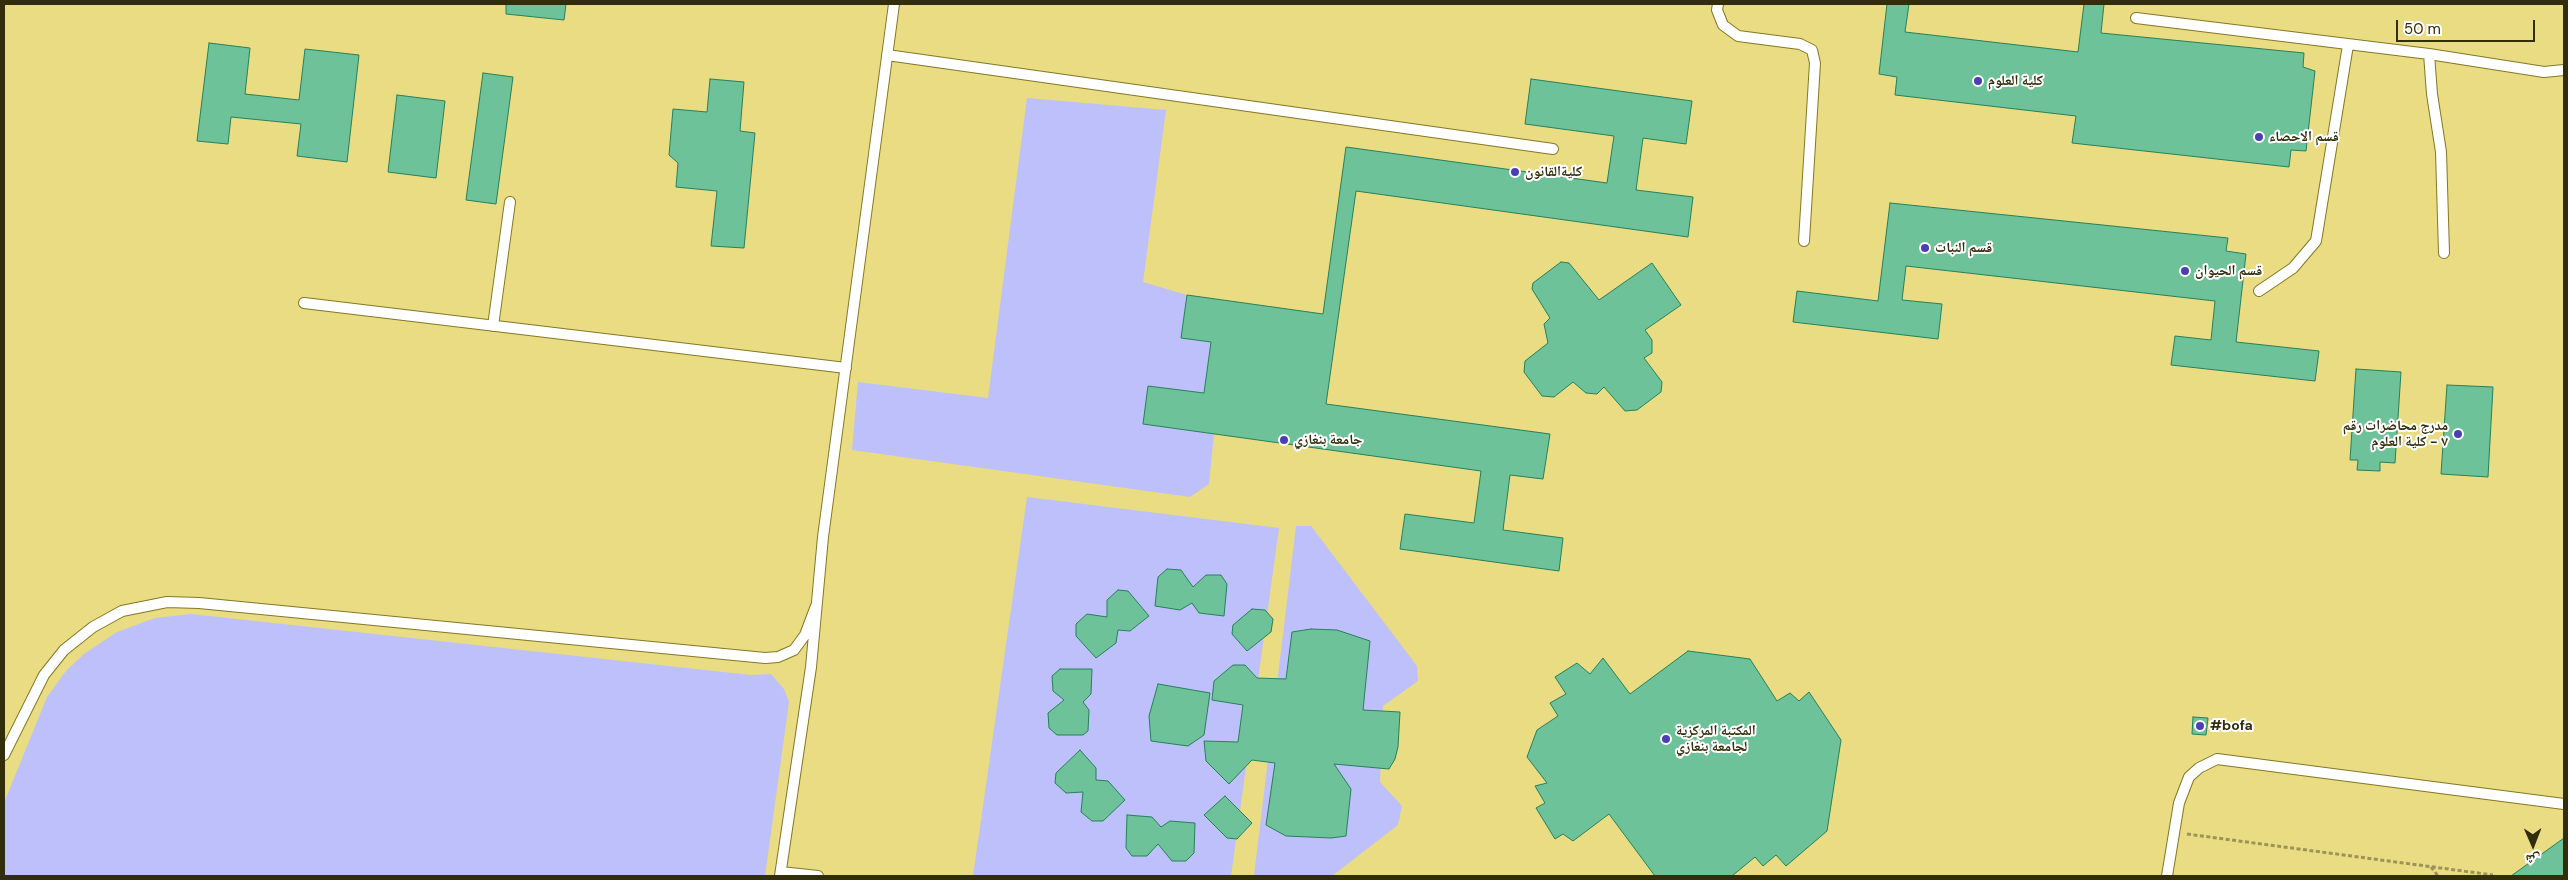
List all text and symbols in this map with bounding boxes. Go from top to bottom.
scale bar [2398,10,2537,42]
text: 50 m [2404,19,2441,39]
place label: كلية العلوم [1988,73,2043,89]
marker: كلية العلوم [1972,75,1984,87]
place label: قسم الاحصاء [2269,129,2339,145]
marker: قسم الاحصاء [2253,131,2265,143]
place label: كليةالقانون [1525,164,1582,180]
marker: كليةالقانون [1509,166,1521,178]
place label: قسم النبات [1935,240,1992,256]
marker: قسم النبات [1919,242,1931,254]
place label: قسم الحيوان [2195,263,2262,279]
marker: قسم الحيوان [2179,265,2191,277]
place label: مدرج محاضرات رقم ٧ - كلية العلوم [2343,418,2448,451]
marker: مدرج محاضرات رقم ٧ - كلية العلوم [2452,428,2464,440]
place label: جامعة بنغازي [1294,432,1362,448]
marker: جامعة بنغازي [1278,434,1290,446]
place label: #bofa [2210,718,2253,734]
marker: #bofa [2194,720,2206,732]
place label: المكتبة المركزية لجامعة بنغازي [1676,723,1756,756]
marker: المكتبة المركزية لجامعة بنغازي [1660,733,1672,745]
north arrow [2508,820,2558,870]
text: ش [2526,851,2541,869]

